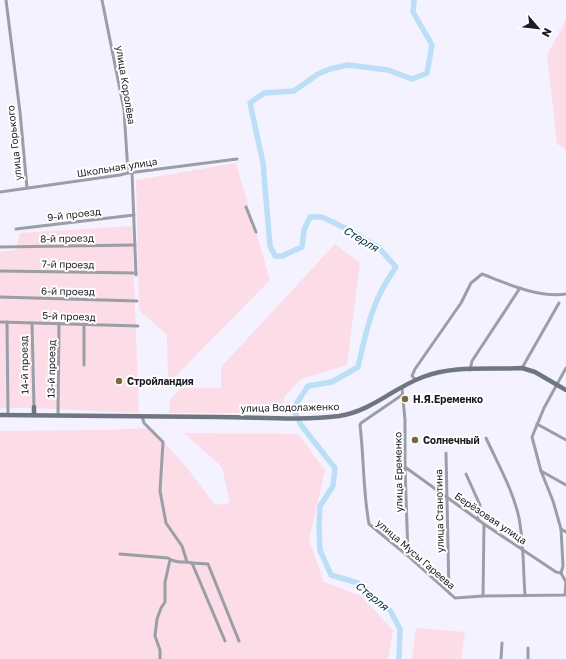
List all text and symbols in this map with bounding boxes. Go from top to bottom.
north arrow [518,8,558,48]
text: N [540,26,555,40]
street label: улица Королёва [114,45,138,125]
street label: улица Горького [4,105,24,181]
street label: Школьная улица [76,155,158,179]
street label: 9-й проезд [47,205,101,223]
water label: Стерля [341,223,382,255]
street label: 8-й проезд [40,232,94,244]
street label: 7-й проезд [41,258,95,270]
street label: 6-й проезд [41,285,95,297]
street label: 5-й проезд [42,309,96,323]
street label: 14-й проезд [17,336,31,394]
street label: 13-й проезд [44,340,58,398]
place label: Стройландия [127,375,194,387]
marker: Стройландия [114,376,124,386]
place label: Н.Я.Еременко [413,393,483,405]
marker: Н.Я.Еременко [400,394,410,404]
street label: улица Водолаженко [240,400,340,414]
street label: улица Еременко [391,432,405,512]
place label: Солнечный [423,434,480,446]
marker: Солнечный [410,435,420,445]
street label: улица Станотина [432,469,446,553]
street label: Берёзовая улица [453,489,529,547]
street label: улица Мусы Гареева [374,517,458,591]
water label: Стерля [353,578,392,614]

